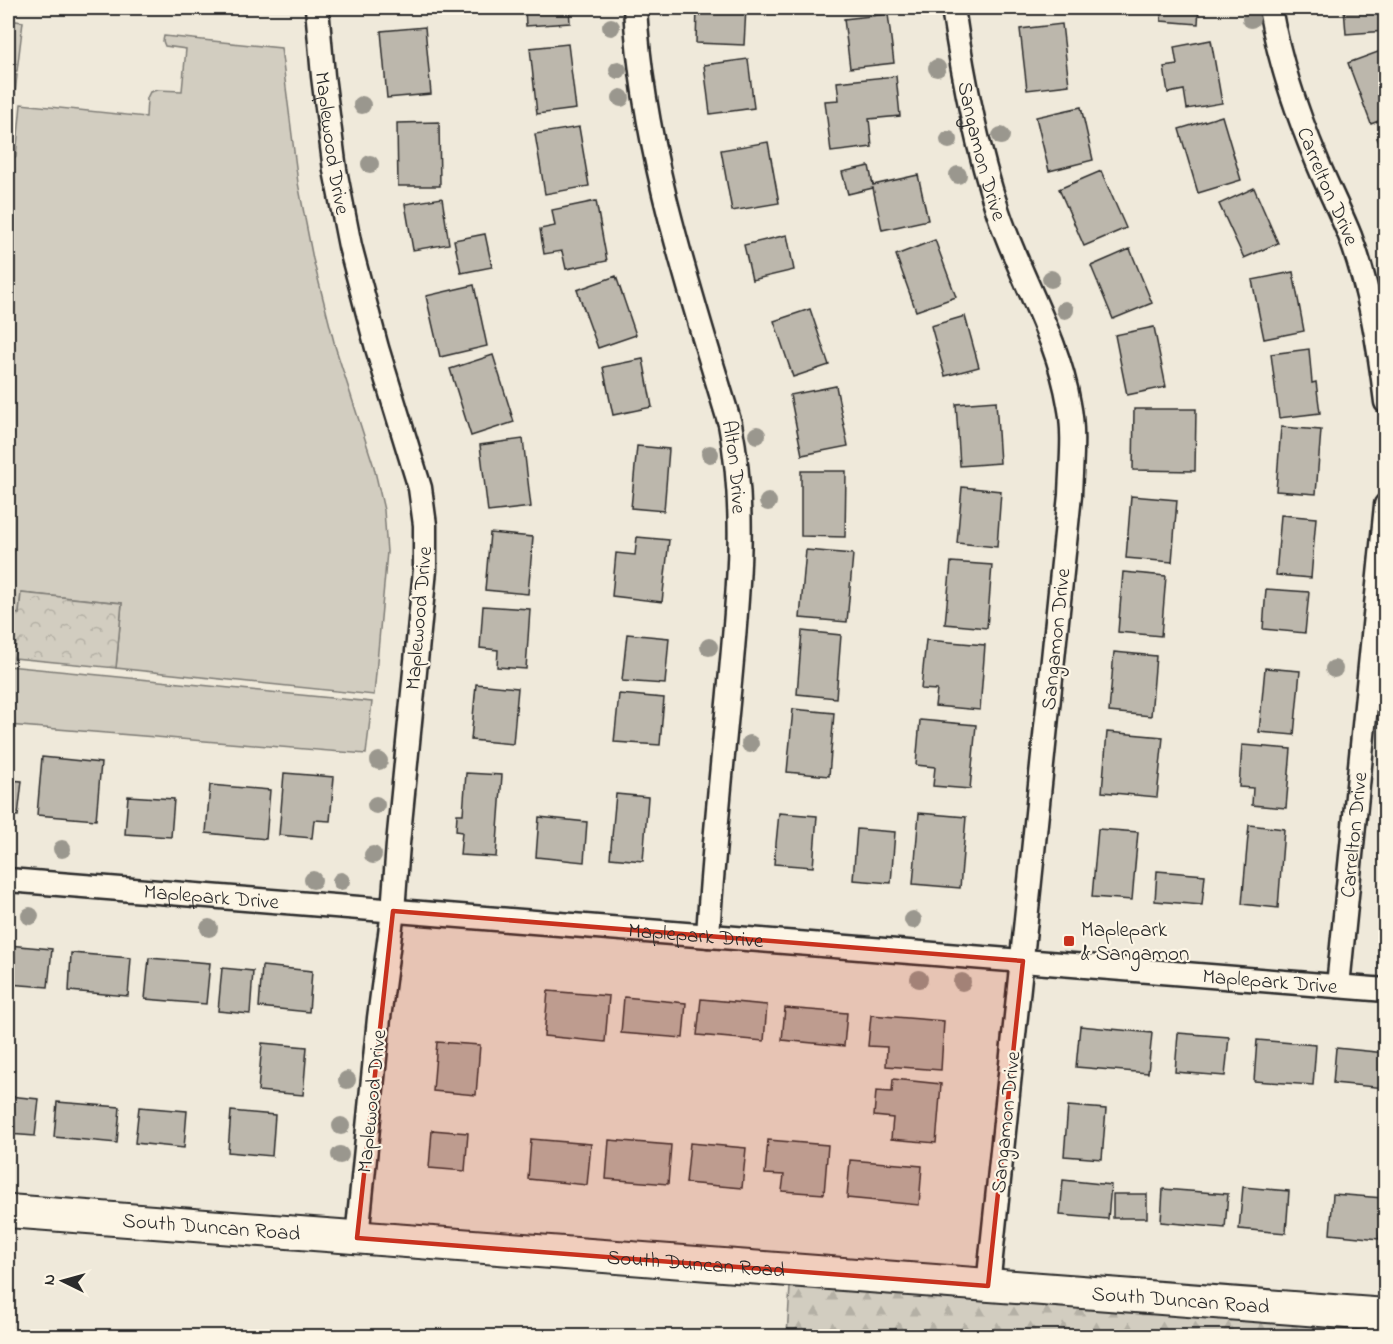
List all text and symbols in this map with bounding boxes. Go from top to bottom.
street label: Maplewood Drive [306,70,357,218]
street label: Sangamon Drive [948,79,1013,226]
street label: Carrelton Drive [1288,123,1365,251]
street label: Alton Drive [713,418,752,515]
street label: Maplewood Drive [399,544,441,691]
street label: Sangamon Drive [1035,566,1081,712]
street label: Carrelton Drive [1334,770,1376,899]
street label: Maplepark Drive [142,878,280,919]
place label: Maplepark & Sangamon [1081,916,1189,972]
street label: Maplepark Drive [627,917,765,957]
marker: Maplepark & Sangamon [1062,934,1076,948]
street label: Maplepark Drive [1201,962,1339,1003]
street label: Maplewood Drive [351,1027,396,1174]
street label: Sangamon Drive [985,1049,1031,1195]
street label: South Duncan Road [121,1207,302,1250]
street label: South Duncan Road [606,1243,786,1287]
north arrow [33,1251,93,1311]
text: N [38,1273,62,1286]
street label: South Duncan Road [1090,1280,1271,1323]

